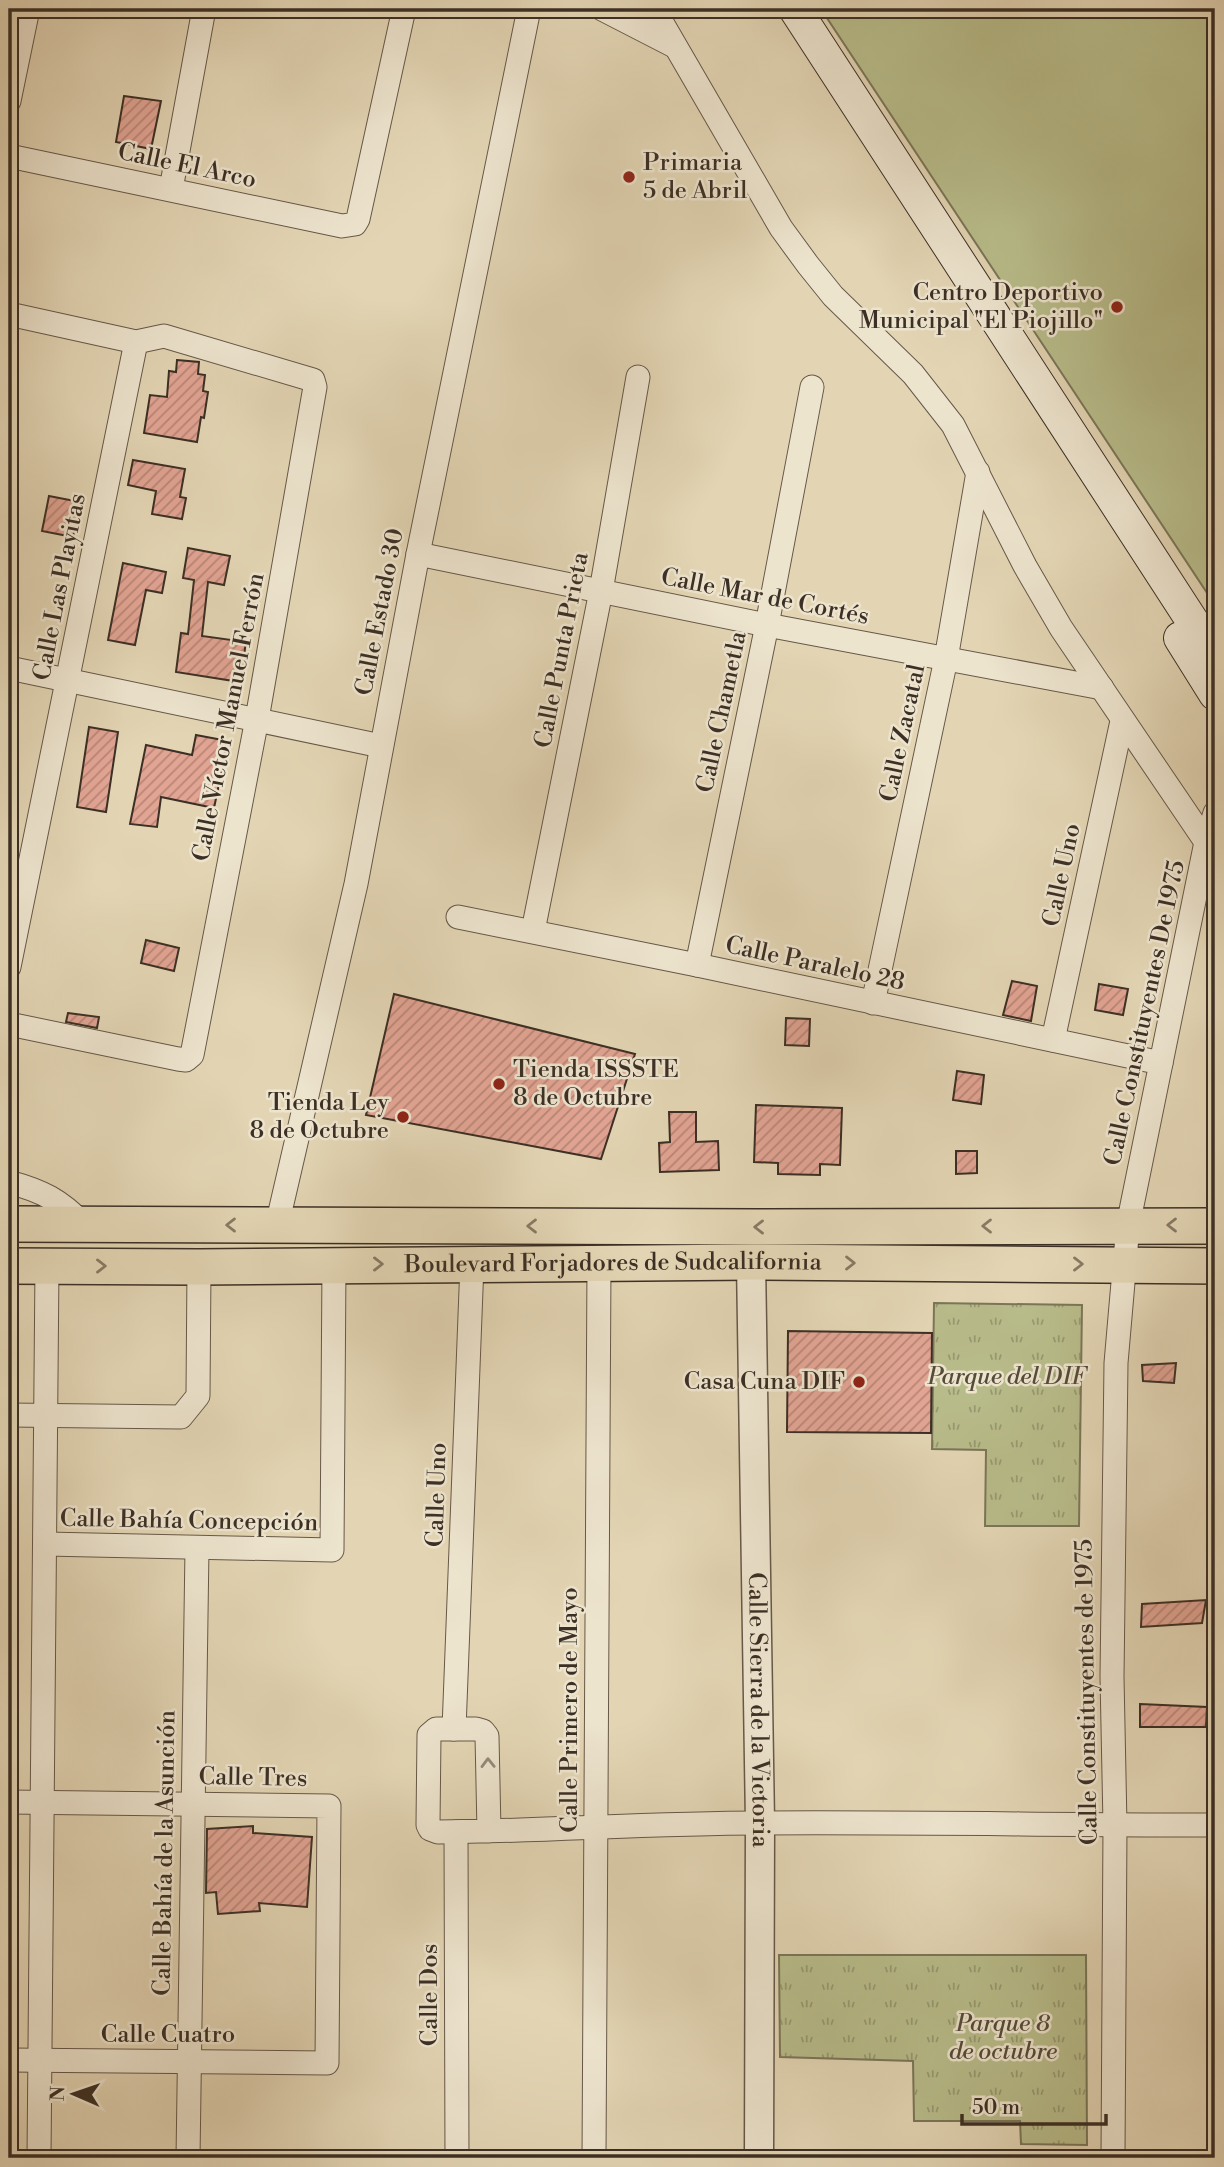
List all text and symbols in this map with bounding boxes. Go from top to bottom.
street label: Calle El Arco [115,137,259,195]
place label: Primaria 5 de Abril [643,148,747,206]
marker: Primaria 5 de Abril [621,169,637,185]
place label: Centro Deportivo Municipal "El Piojillo" [859,278,1103,336]
marker: Centro Deportivo Municipal "El Piojillo" [1109,299,1125,315]
street label: Calle Las Playitas [27,491,93,683]
street label: Calle Estado 30 [349,526,411,698]
street label: Calle Punta Prieta [528,549,596,750]
street label: Calle Mar de Cortés [658,562,872,632]
street label: Calle Víctor Manuel Ferrón [186,570,272,864]
street label: Calle Chametla [690,628,754,795]
street label: Calle Zacatal [874,661,932,805]
street label: Calle Uno [1036,821,1088,929]
street label: Calle Constituyentes De 1975 [1098,858,1192,1168]
street label: Calle Paralelo 28 [722,930,908,998]
place label: Tienda ISSSTE 8 de Octubre [513,1055,679,1113]
marker: Tienda ISSSTE 8 de Octubre [491,1076,507,1092]
place label: Tienda Ley 8 de Octubre [250,1088,389,1146]
marker: Tienda Ley 8 de Octubre [395,1109,411,1125]
one-way arrow [225,1217,235,1233]
one-way arrow [1166,1217,1177,1233]
one-way arrow [526,1218,536,1234]
one-way arrow [981,1218,991,1234]
one-way arrow [753,1219,764,1235]
street label: Boulevard Forjadores de Sudcalifornia [403,1247,823,1280]
one-way arrow [846,1255,856,1271]
one-way arrow [373,1256,384,1272]
one-way arrow [1073,1256,1084,1272]
one-way arrow [97,1258,107,1274]
park label: Parque del DIF [927,1362,1089,1392]
place label: Casa Cuna DIF [684,1367,845,1397]
marker: Casa Cuna DIF [851,1374,867,1390]
street label: Calle Uno [420,1442,454,1548]
street label: Calle Bahía Concepción [60,1504,318,1538]
street label: Calle Constituyentes de 1975 [1069,1539,1105,1845]
street label: Calle Sierra de la Victoria [741,1572,775,1849]
street label: Calle Primero de Mayo [555,1587,585,1833]
street label: Calle Bahía de la Asunción [148,1710,182,1996]
one-way arrow [480,1757,495,1768]
street label: Calle Tres [198,1762,308,1794]
street label: Calle Dos [415,1944,445,2046]
park label: Parque 8 de octubre [949,2009,1057,2067]
street label: Calle Cuatro [101,2020,235,2050]
north arrow [38,2058,108,2128]
scale bar [962,2083,1105,2127]
text: N [46,2086,70,2101]
text: 50 m [972,2095,1020,2121]

